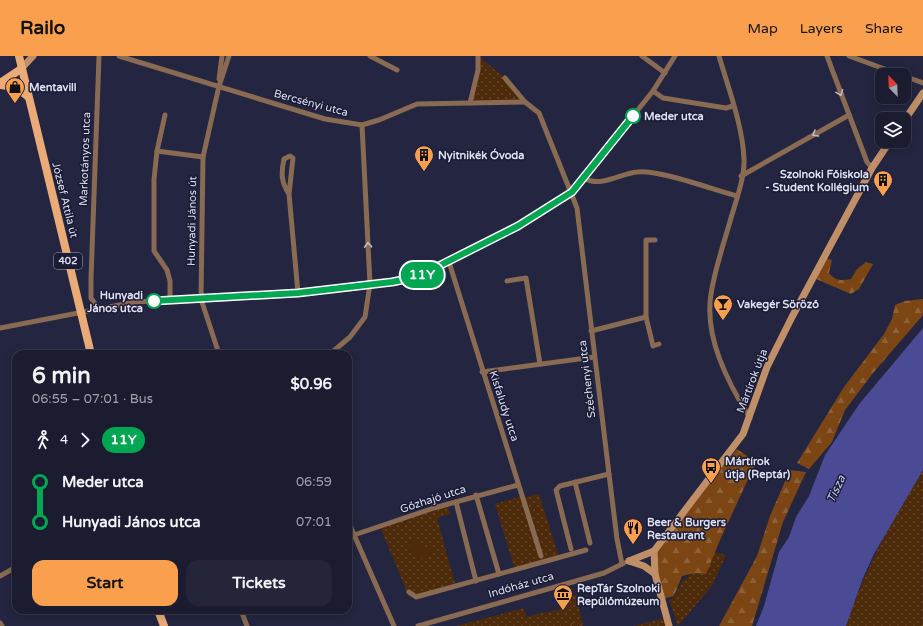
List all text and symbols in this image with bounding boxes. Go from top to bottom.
text: Railo [20,17,65,39]
text: Map [748,20,778,37]
text: Layers [800,20,843,37]
text: Share [865,20,903,37]
north arrow [875,68,911,104]
map controls [875,68,911,148]
shop icon: Mentavill [4,76,26,104]
place label: Mentavill [29,81,77,94]
street label: Bercsényi utca [273,87,349,119]
one-way arrow [836,89,844,96]
marker: Meder utca [625,108,641,124]
place label: Meder utca [644,110,704,123]
street label: Markotányos utca [77,112,93,206]
button: layers [875,112,911,148]
one-way arrow [812,130,819,137]
building icon: Nyitnikék Óvoda [413,144,435,172]
place label: Nyitnikék Óvoda [438,148,525,163]
street label: József Attila út [49,161,81,239]
place label: Szolnoki Főiskola - Student Kollégium [765,168,869,195]
building icon: Szolnoki Főiskola - Student Kollégium [872,169,894,197]
street label: Hunyadi János út [185,176,199,266]
one-way arrow [363,242,372,248]
road number: 402 [54,253,82,269]
line badge: 11Y [399,262,445,288]
text: 11Y [409,266,435,283]
place label: Hunyadi János utca [86,289,143,315]
marker: Hunyadi János utca [146,293,162,309]
bar icon: Vakegér Söröző [712,293,734,321]
place label: Vakegér Söröző [737,298,819,312]
street label: Széchenyi utca [576,339,598,419]
street label: Mártírok útja [734,347,770,415]
text: 6 min [32,363,91,389]
street label: Kisfaludy utca [486,369,522,443]
text: $0.96 [291,375,332,393]
text: 06:55 – 07:01 · Bus [32,391,153,407]
icon: walk [32,429,54,451]
icon: forward [74,429,96,451]
text: 11Y [110,431,137,448]
text: 4 [60,432,68,448]
place label: Mártírok útja (Reptár) [725,455,791,482]
bus stop icon: Mártírok útja (Reptár) [700,456,722,484]
text: Meder utca [62,473,144,491]
water label: Tisza [824,473,849,505]
text: 06:59 [296,474,332,490]
street label: Gőzhajó utca [398,482,468,516]
text: Hunyadi János utca [62,513,201,531]
text: 07:01 [296,514,332,530]
place label: Beer & Burgers Restaurant [647,516,727,542]
restaurant icon: Beer & Burgers Restaurant [622,517,644,545]
button: Start [32,560,178,606]
button: Tickets [186,560,332,606]
street label: Indóház utca [487,569,555,601]
place label: RepTár Szolnoki Repülőmúzeum [577,582,660,609]
museum icon: RepTár Szolnoki Repülőmúzeum [552,583,574,611]

